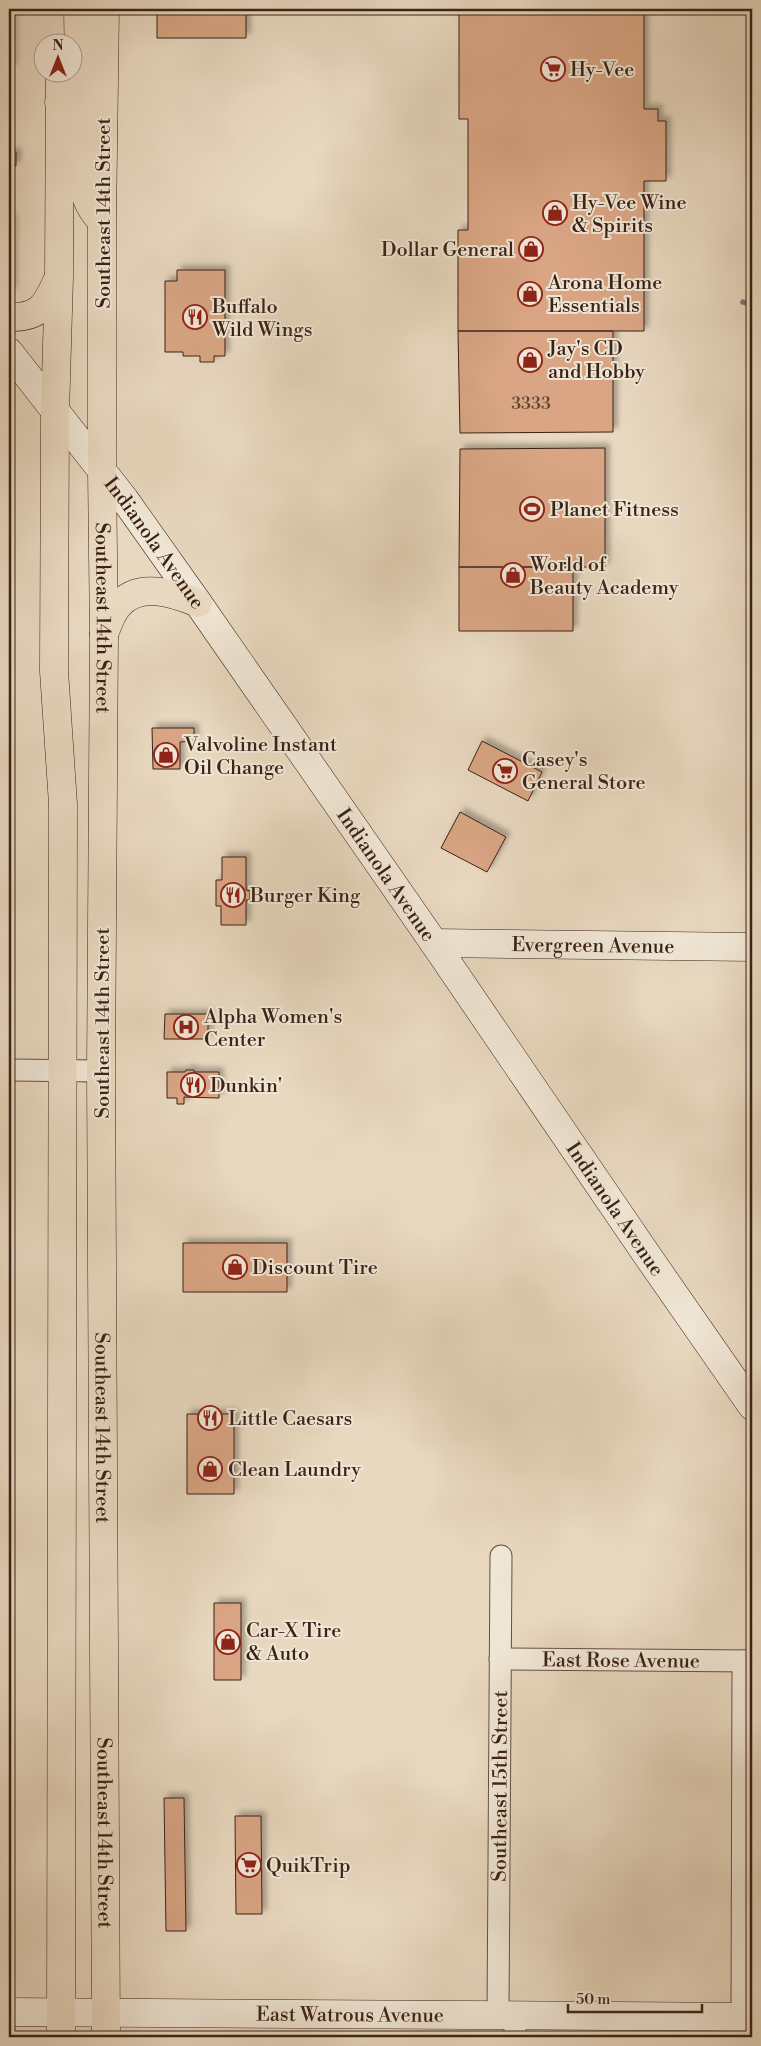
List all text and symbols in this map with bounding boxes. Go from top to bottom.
north arrow [32,32,82,82]
text: N [52,37,64,55]
supermarket icon: Hy-Vee [540,56,566,82]
place label: Hy-Vee [570,58,634,83]
street label: Southeast 14th Street [92,117,117,309]
place label: Hy-Vee Wine & Spirits [572,191,687,239]
shop icon: Hy-Vee Wine & Spirits [542,200,568,226]
shop icon: Dollar General [518,236,544,262]
place label: Dollar General [381,238,514,263]
place label: Arona Home Essentials [547,271,662,319]
shop icon: Arona Home Essentials [517,281,543,307]
place label: Buffalo Wild Wings [211,295,312,343]
restaurant icon: Buffalo Wild Wings [182,304,208,330]
place label: Jay's CD and Hobby [547,337,645,385]
shop icon: Jay's CD and Hobby [517,347,543,373]
house number: 3333 [511,392,551,415]
street label: Indianola Avenue [98,472,209,614]
sports icon: Planet Fitness [519,496,545,522]
place label: Planet Fitness [550,498,679,523]
street label: Southeast 14th Street [89,522,115,714]
place label: World of Beauty Academy [529,553,679,601]
shop icon: World of Beauty Academy [500,562,526,588]
place label: Valvoline Instant Oil Change [183,733,337,781]
shop icon: Valvoline Instant Oil Change [153,742,179,768]
place label: Casey's General Store [522,748,646,796]
supermarket icon: Casey's General Store [492,758,518,784]
street label: Indianola Avenue [330,804,440,947]
restaurant icon: Burger King [220,882,246,908]
place label: Burger King [249,884,361,909]
street label: Southeast 14th Street [91,927,116,1119]
street label: Evergreen Avenue [511,933,675,960]
place label: Alpha Women's Center [203,1005,342,1053]
hospital icon: Alpha Women's Center [173,1014,199,1040]
restaurant icon: Dunkin' [180,1072,206,1098]
place label: Dunkin' [210,1074,282,1099]
street label: Indianola Avenue [560,1138,669,1282]
shop icon: Discount Tire [222,1254,248,1280]
place label: Discount Tire [252,1256,378,1281]
street label: Southeast 14th Street [88,1332,114,1524]
restaurant icon: Little Caesars [197,1405,223,1431]
place label: Little Caesars [228,1407,352,1432]
shop icon: Clean Laundry [197,1456,223,1482]
place label: Clean Laundry [228,1458,361,1483]
place label: Car-X Tire & Auto [246,1619,341,1667]
shop icon: Car-X Tire & Auto [215,1629,241,1655]
street label: East Rose Avenue [542,1648,700,1675]
street label: Southeast 15th Street [488,1690,514,1882]
street label: Southeast 14th Street [90,1737,116,1929]
supermarket icon: QuikTrip [236,1852,262,1878]
place label: QuikTrip [266,1854,351,1879]
scale bar [568,1981,702,2013]
text: 50 m [576,1990,610,2009]
street label: East Watrous Avenue [256,2003,444,2029]

